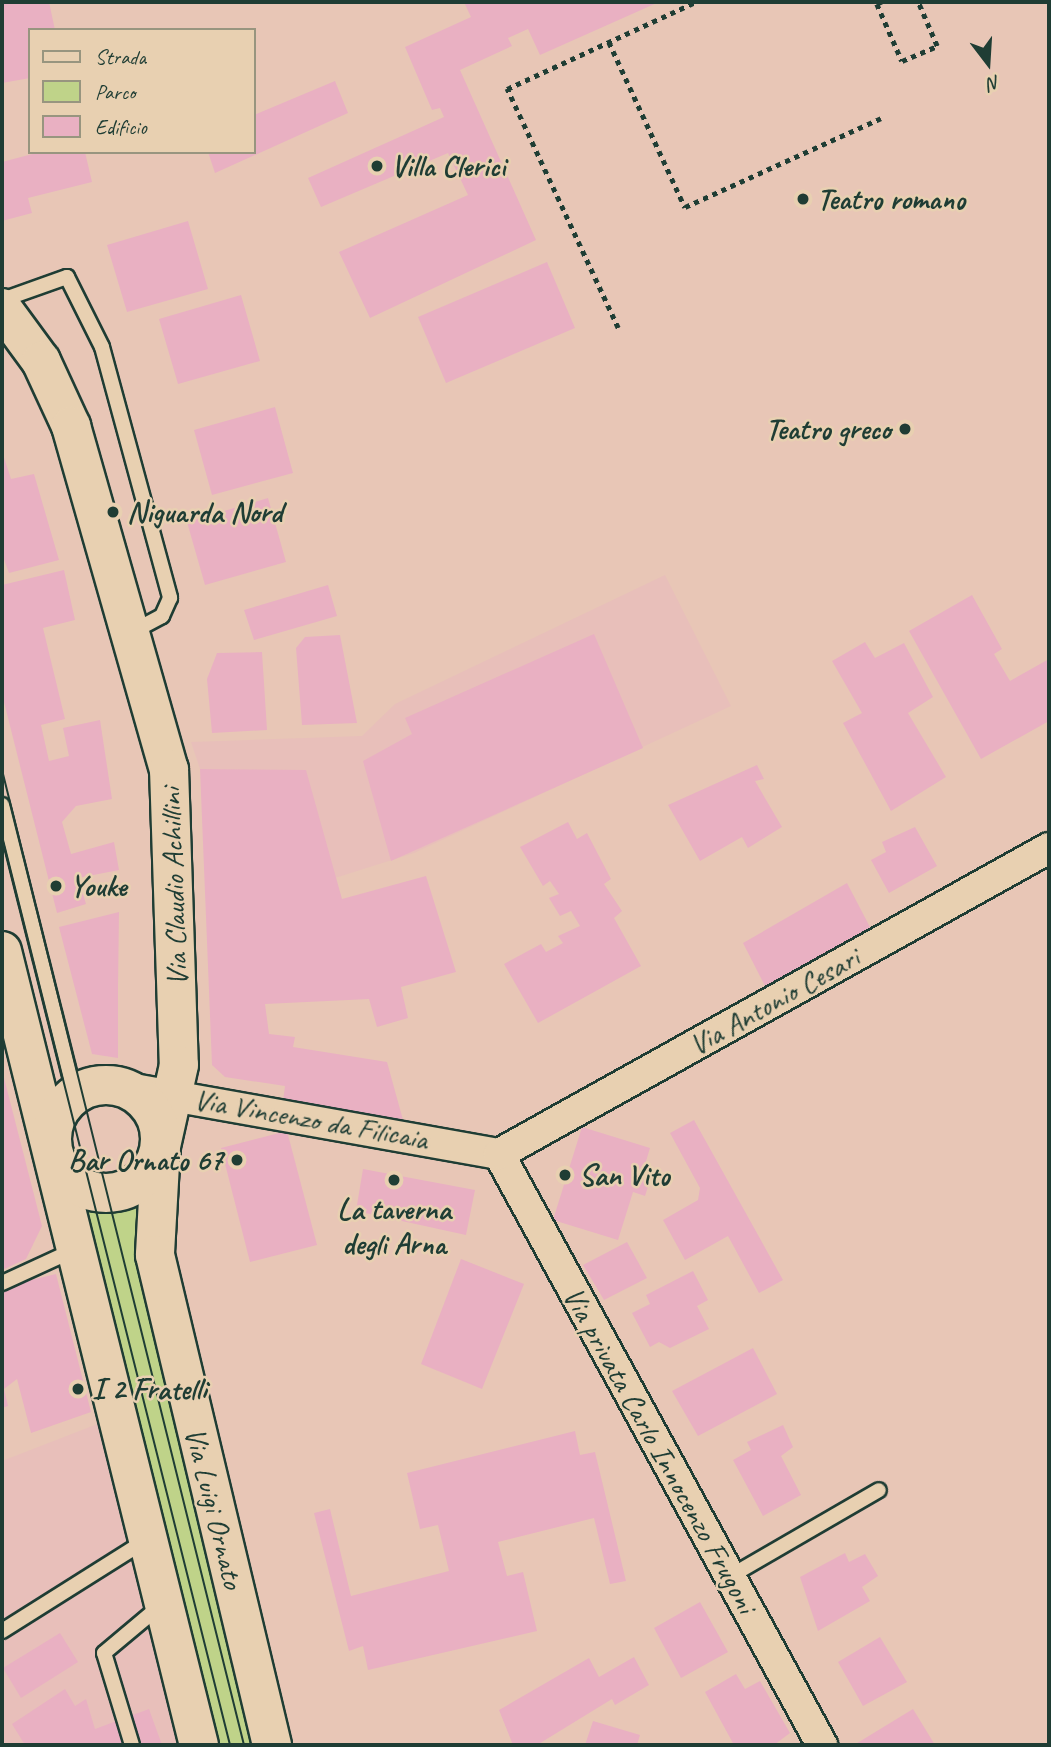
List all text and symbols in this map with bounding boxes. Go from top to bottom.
legend [28,28,256,154]
north arrow [953,28,1023,98]
text: Strada [95,44,146,70]
text: N [985,70,1003,96]
text: Parco [95,79,135,105]
text: Edificio [95,114,147,140]
place label: Villa Clerici [391,148,506,184]
marker: Villa Clerici [369,158,385,174]
place label: Teatro romano [817,181,966,217]
marker: Teatro romano [795,191,811,207]
place label: Teatro greco [765,411,891,447]
marker: Teatro greco [897,421,913,437]
place label: Niguarda Nord [127,494,282,530]
marker: Niguarda Nord [105,504,121,520]
street label: Via Claudio Achillini [153,787,195,987]
place label: Youke [70,868,127,904]
marker: Youke [48,878,64,894]
street label: Via Antonio Cesari [683,940,865,1062]
street label: Via Vincenzo da Filicaia [191,1081,431,1157]
place label: Bar Ornato 67 [67,1142,223,1178]
marker: Bar Ornato 67 [229,1152,245,1168]
place label: San Vito [579,1157,669,1193]
marker: San Vito [557,1167,573,1183]
marker: La taverna degli Arna [386,1172,402,1188]
place label: La taverna degli Arna [337,1191,451,1262]
street label: Via privata Carlo Innocenzo Frugoni [555,1281,765,1619]
place label: I 2 Fratelli [92,1371,207,1407]
marker: I 2 Fratelli [70,1381,86,1397]
street label: Via Luigi Ornato [177,1424,251,1592]

